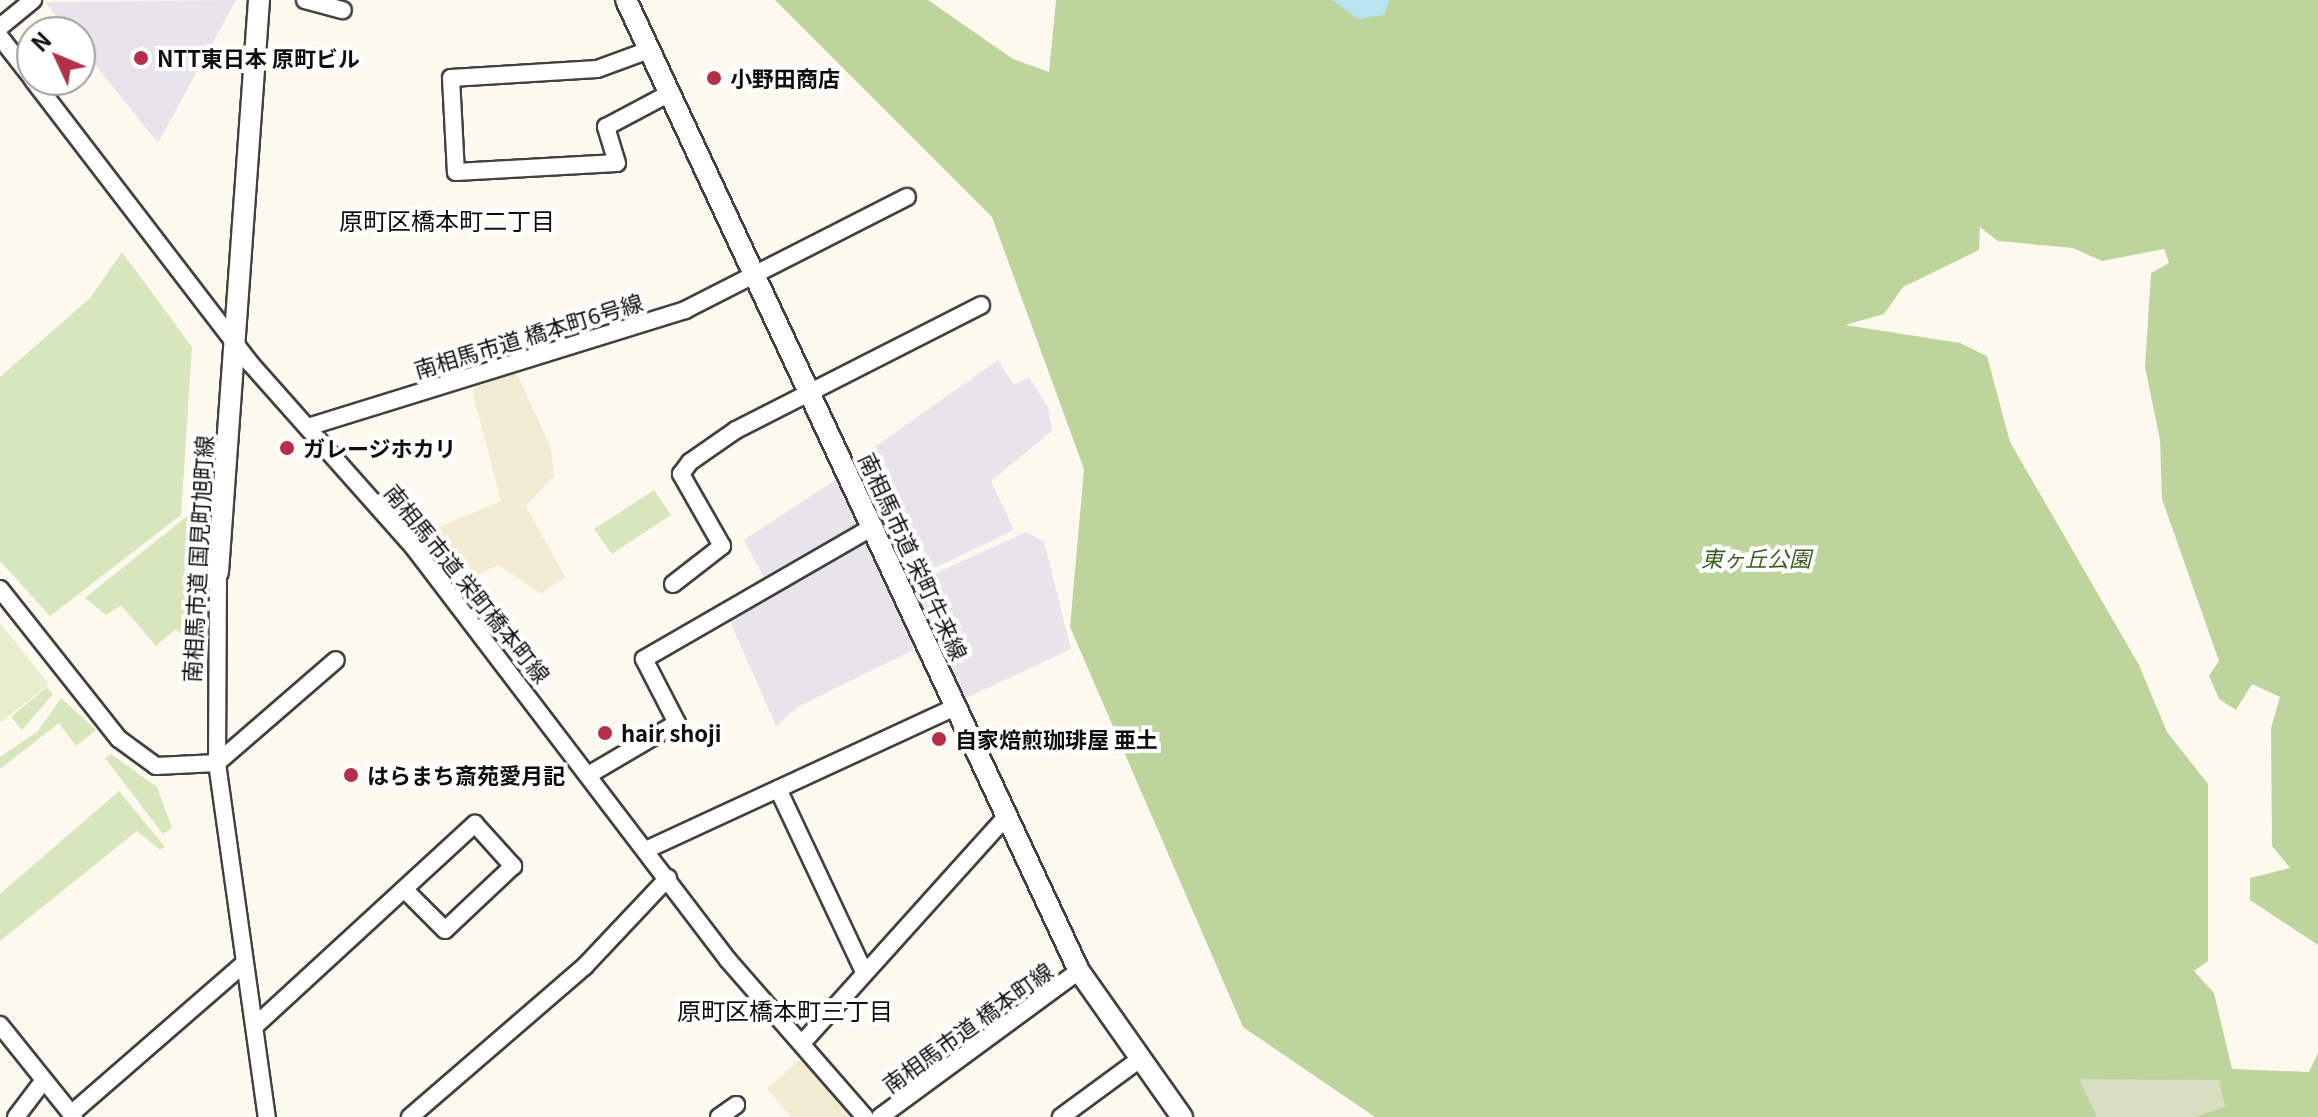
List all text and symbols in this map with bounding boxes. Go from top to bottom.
north arrow [16,16,96,96]
text: N [23,24,57,58]
place label: NTT東日本 原町ビル [157,45,360,71]
marker: NTT東日本 原町ビル [132,49,150,67]
place label: 小野田商店 [730,65,840,91]
marker: 小野田商店 [705,69,723,87]
district label: 原町区橋本町二丁目 [339,206,555,234]
street label: 南相馬市道 橋本町6号線 [411,288,645,382]
street label: 南相馬市道 国見町旭町線 [177,435,217,683]
place label: ガレージホカリ [303,435,457,461]
marker: ガレージホカリ [278,439,296,457]
street label: 南相馬市道 栄町牛来線 [855,448,973,664]
street label: 南相馬市道 栄町橋本町線 [380,479,556,687]
park label: 東ヶ丘公園 [1701,545,1811,571]
place label: hair shoji [621,720,722,746]
marker: hair shoji [596,724,614,742]
place label: 自家焙煎珈琲屋 亜土 [955,726,1158,752]
marker: 自家焙煎珈琲屋 亜土 [930,730,948,748]
place label: はらまち斎苑愛月記 [367,762,565,788]
marker: はらまち斎苑愛月記 [342,766,360,784]
street label: 南相馬市道 橋本町線 [877,957,1057,1097]
district label: 原町区橋本町三丁目 [677,996,893,1024]

